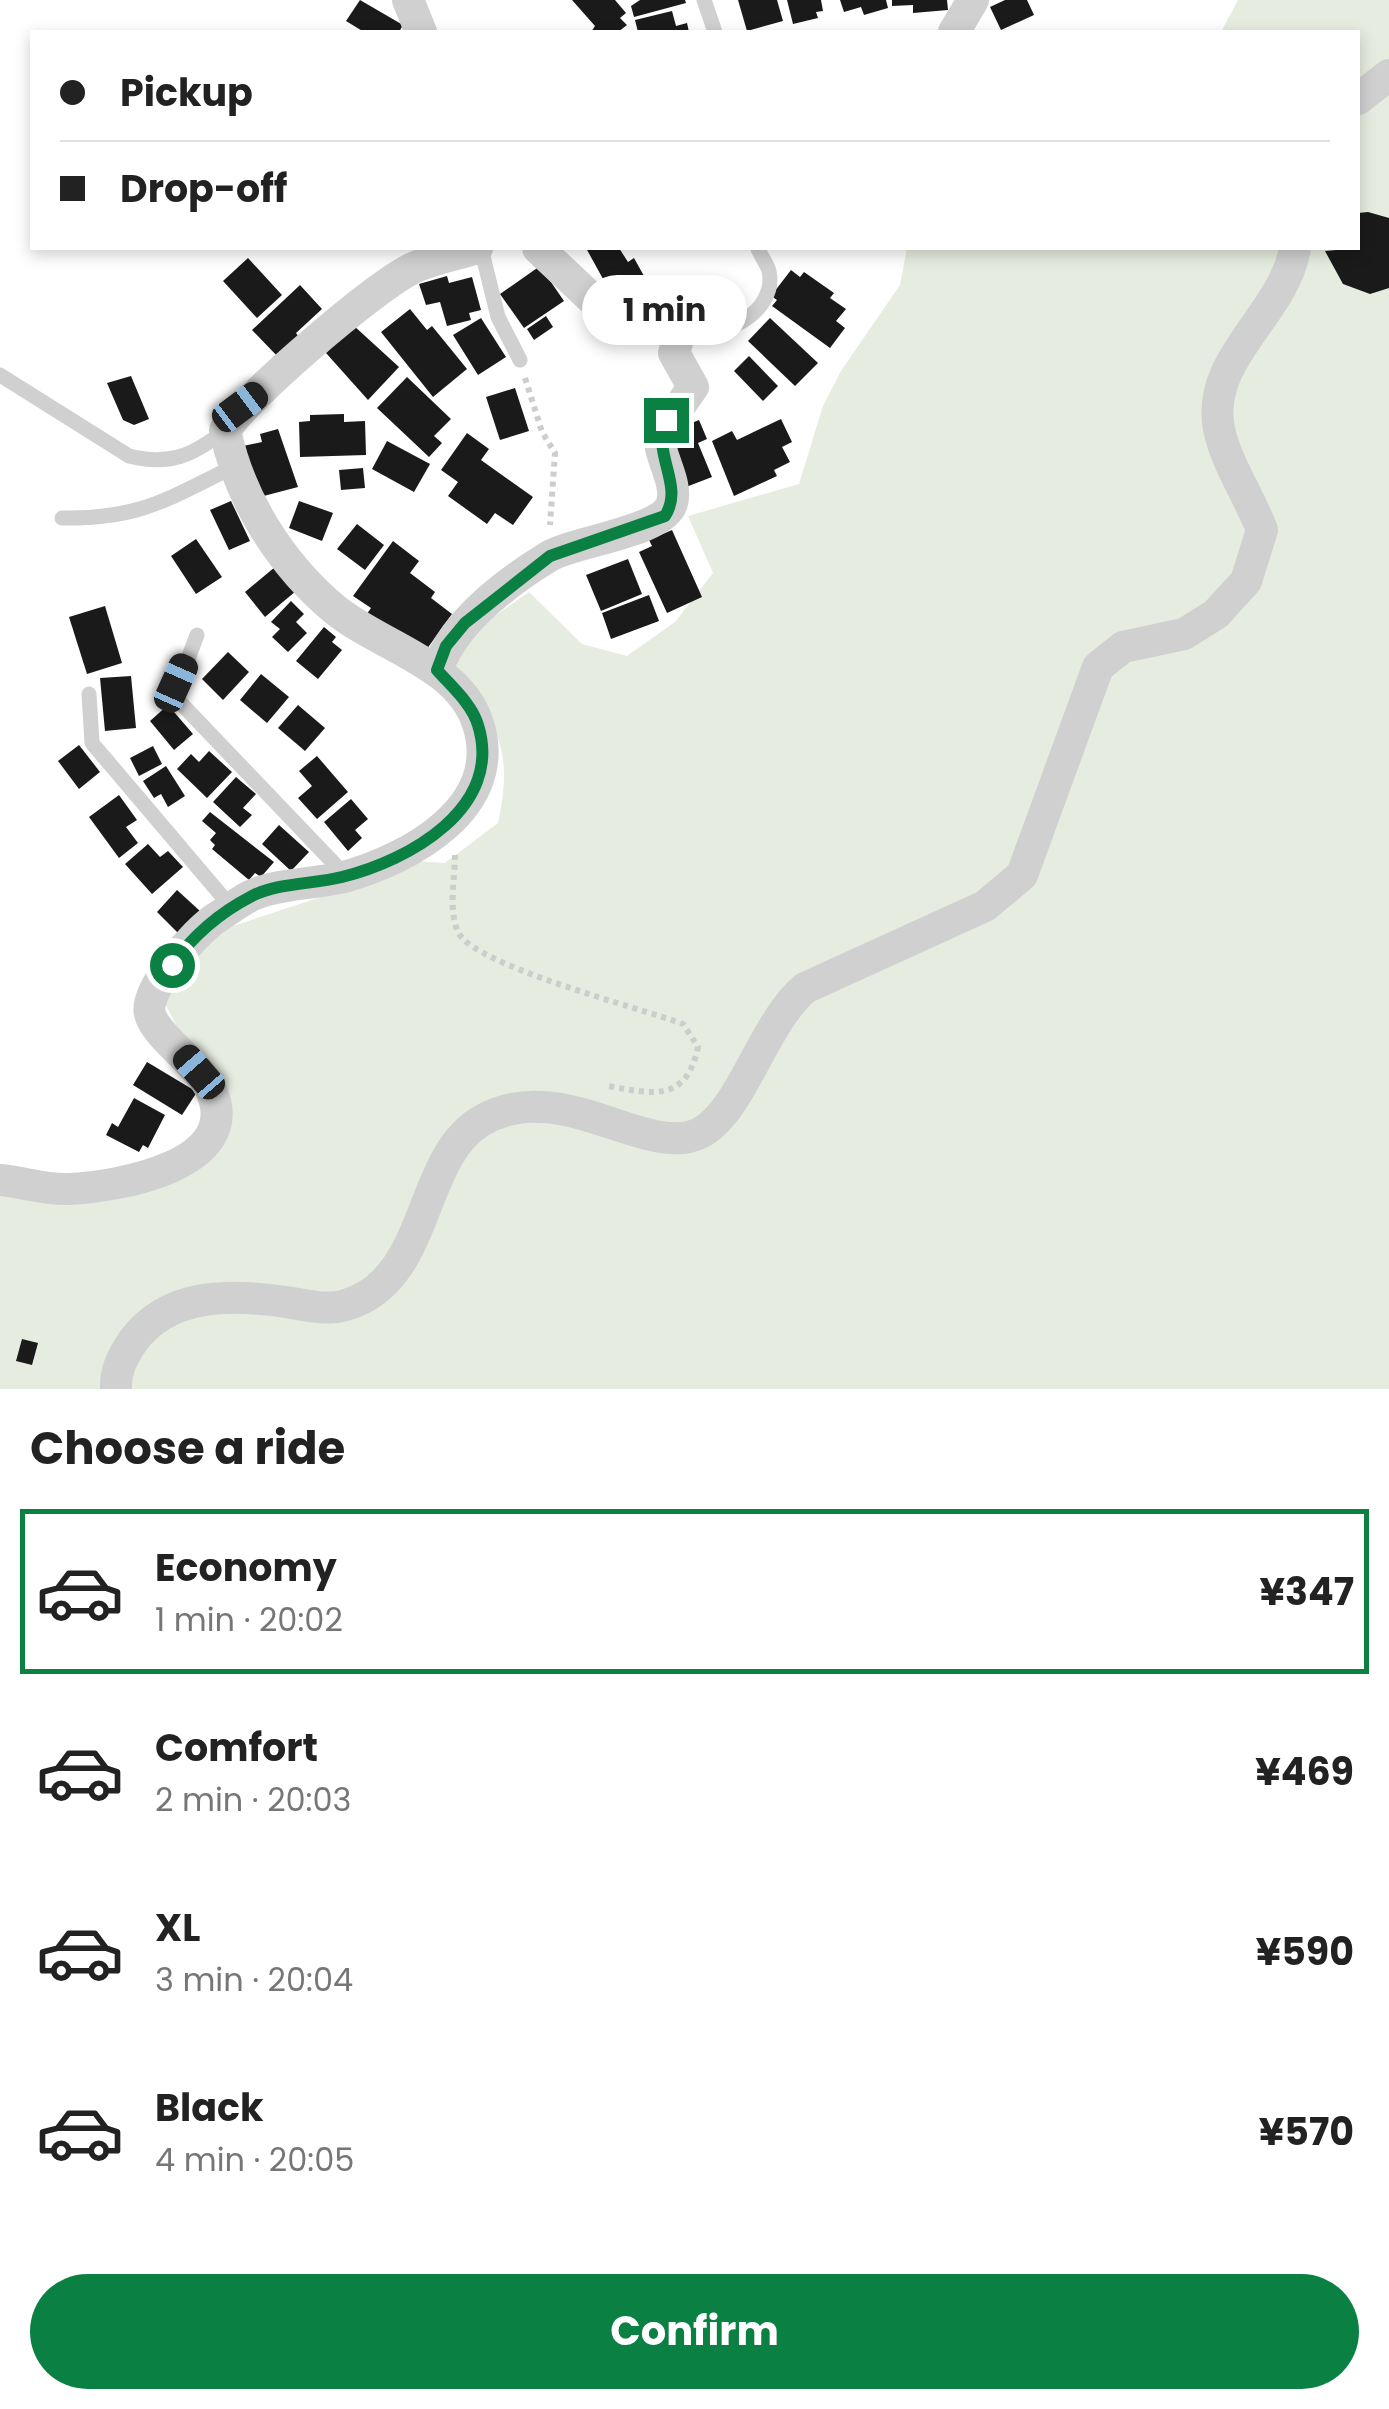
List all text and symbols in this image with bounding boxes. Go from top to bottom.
text: Pickup [120,66,253,119]
text: Drop-off [120,162,288,215]
callout: 1 min [584,275,748,345]
text: 1 min [623,287,706,332]
car [207,377,273,437]
route end [644,398,689,443]
car [150,649,202,717]
route start [150,943,195,988]
car [168,1040,230,1104]
text: Choose a ride [30,1417,345,1480]
text: Economy [155,1541,337,1594]
icon: car [35,1547,125,1637]
text: ¥347 [1259,1565,1354,1618]
text: 1 min · 20:02 [155,1597,343,1642]
text: Comfort [155,1721,318,1774]
icon: car [35,1727,125,1817]
text: ¥469 [1255,1745,1354,1798]
text: 2 min · 20:03 [155,1777,351,1822]
text: XL [155,1901,200,1954]
icon: car [35,1907,125,1997]
text: ¥590 [1256,1925,1354,1978]
text: 3 min · 20:04 [155,1957,353,2002]
text: Black [155,2081,264,2134]
icon: car [35,2087,125,2177]
text: ¥570 [1259,2105,1354,2158]
text: 4 min · 20:05 [155,2137,354,2182]
button: Confirm [30,2274,1359,2389]

